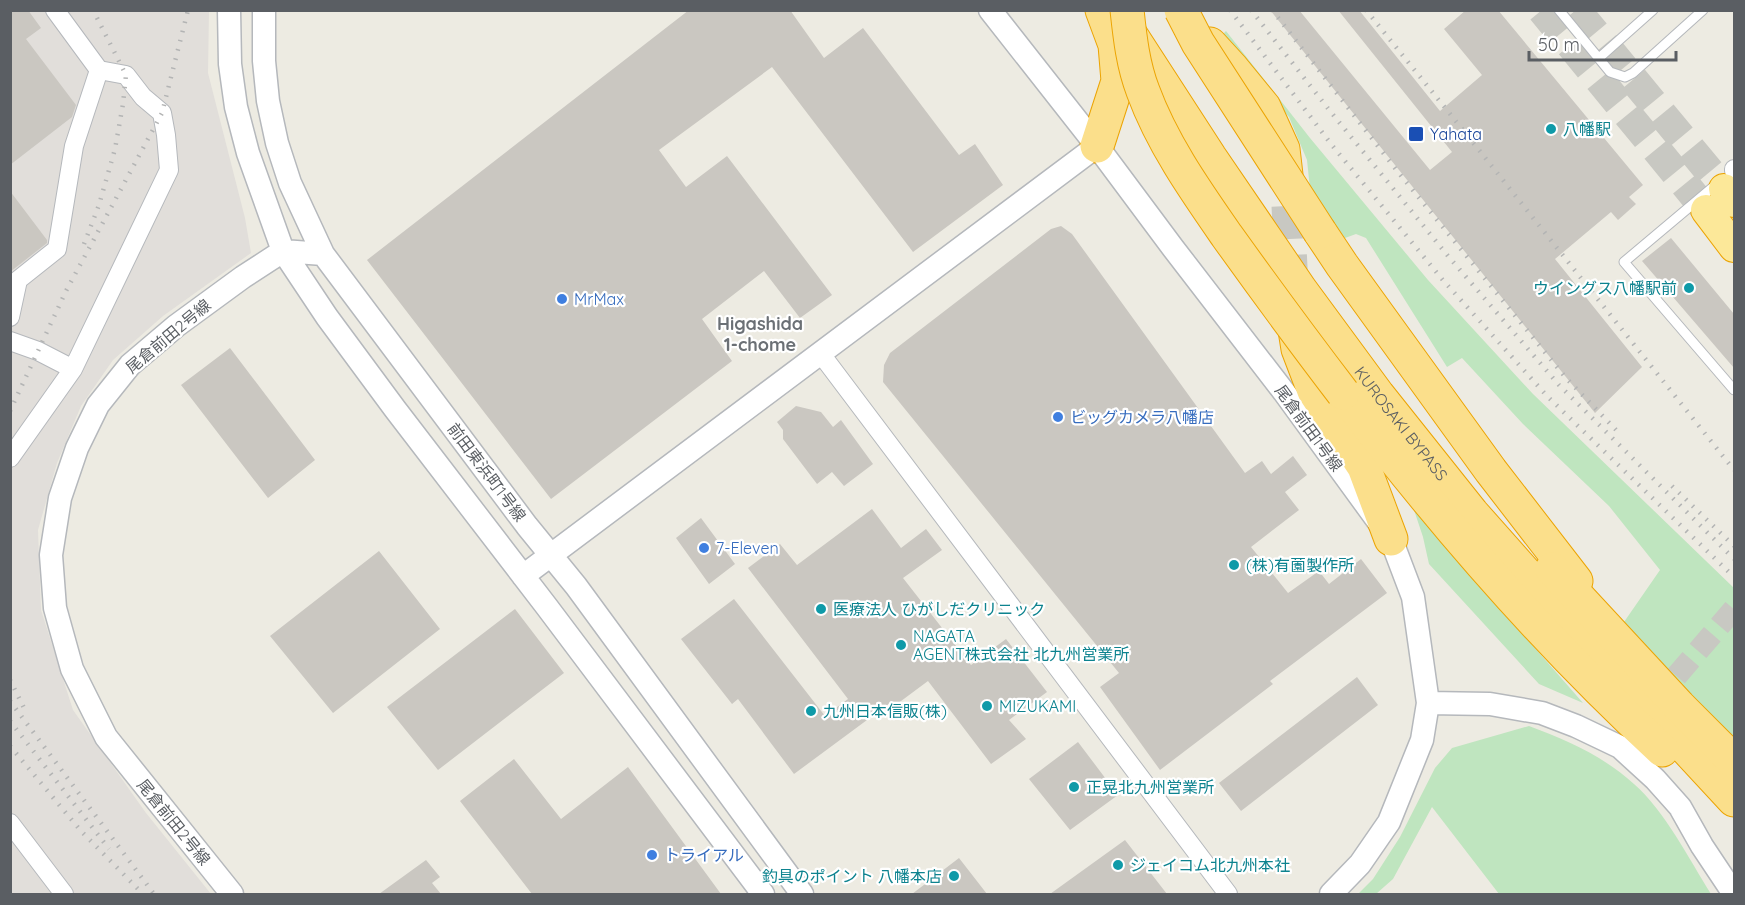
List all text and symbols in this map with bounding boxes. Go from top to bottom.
scale bar [1529,24,1676,62]
text: 50 m [1538,33,1580,56]
place label: 八幡駅 [1563,119,1611,139]
marker: 八幡駅 [1544,122,1558,136]
place label: Yahata [1430,124,1482,144]
marker: Yahata [1407,125,1425,143]
place label: ウイングス八幡駅前 [1533,278,1677,298]
marker: ウイングス八幡駅前 [1682,281,1696,295]
place label: MrMax [574,289,624,309]
marker: MrMax [555,292,569,306]
street label: 尾倉前田2号線 [121,295,215,377]
district label: Higashida 1-chome [717,312,803,356]
street label: KUROSAKI BYPASS [1350,362,1452,485]
street label: 尾倉前田1号線 [1271,381,1347,475]
place label: ビッグカメラ八幡店 [1070,407,1214,427]
marker: ビッグカメラ八幡店 [1051,410,1065,424]
street label: 前田東浜町1号線 [444,419,530,525]
place label: 7-Eleven [716,538,779,558]
marker: 7-Eleven [697,541,711,555]
place label: (株)有薗製作所 [1246,555,1354,575]
marker: (株)有薗製作所 [1227,558,1241,572]
place label: 医療法人 ひがしだクリニック [833,599,1045,619]
marker: 医療法人 ひがしだクリニック [814,602,828,616]
place label: NAGATA AGENT株式会社 北九州営業所 [913,626,1129,664]
marker: NAGATA AGENT株式会社 北九州営業所 [894,638,908,652]
place label: MIZUKAMI [999,696,1076,716]
marker: MIZUKAMI [980,699,994,713]
place label: 九州日本信販(株) [823,701,947,721]
marker: 九州日本信販(株) [804,704,818,718]
street label: 尾倉前田2号線 [133,775,215,869]
place label: 正晃北九州営業所 [1086,777,1214,797]
marker: 正晃北九州営業所 [1067,780,1081,794]
place label: トライアル [664,845,744,865]
marker: トライアル [645,848,659,862]
place label: ジェイコム北九州本社 [1130,855,1290,875]
marker: ジェイコム北九州本社 [1111,858,1125,872]
place label: 釣具のポイント 八幡本店 [762,866,942,886]
marker: 釣具のポイント 八幡本店 [947,869,961,883]

